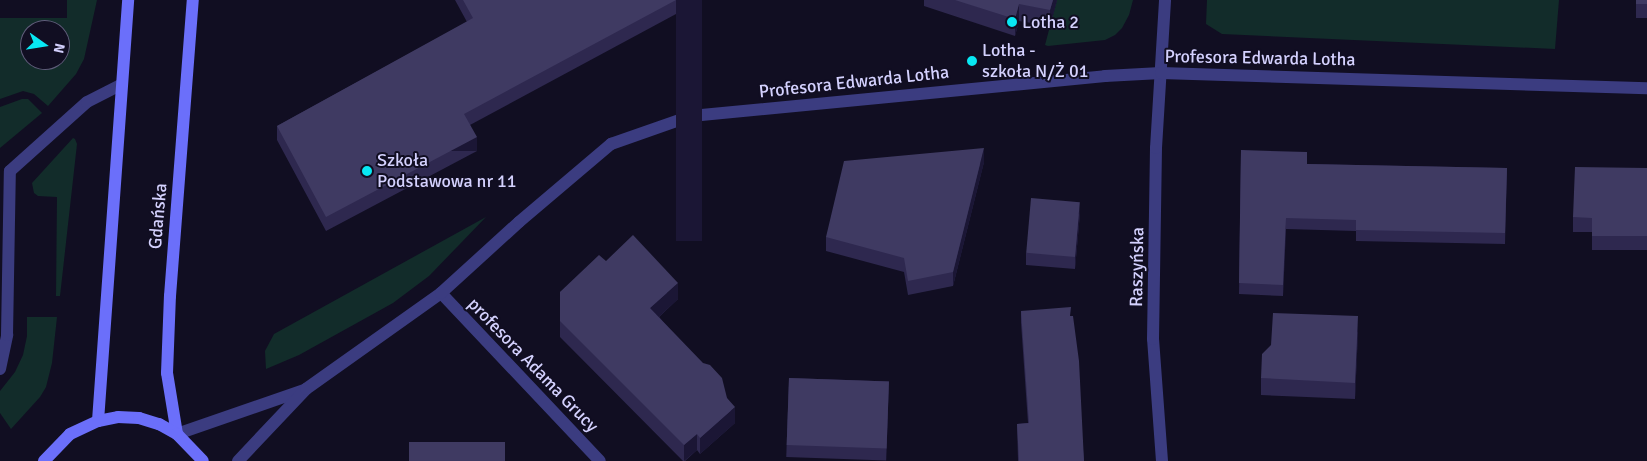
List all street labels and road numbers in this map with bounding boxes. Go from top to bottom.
street label: Profesora Edwarda Lotha [1164,46,1356,70]
street label: Profesora Edwarda Lotha [758,61,950,103]
street label: Gdańska [144,182,172,250]
street label: Raszyńska [1126,227,1148,307]
street label: profesora Adama Grucy [463,293,603,437]

